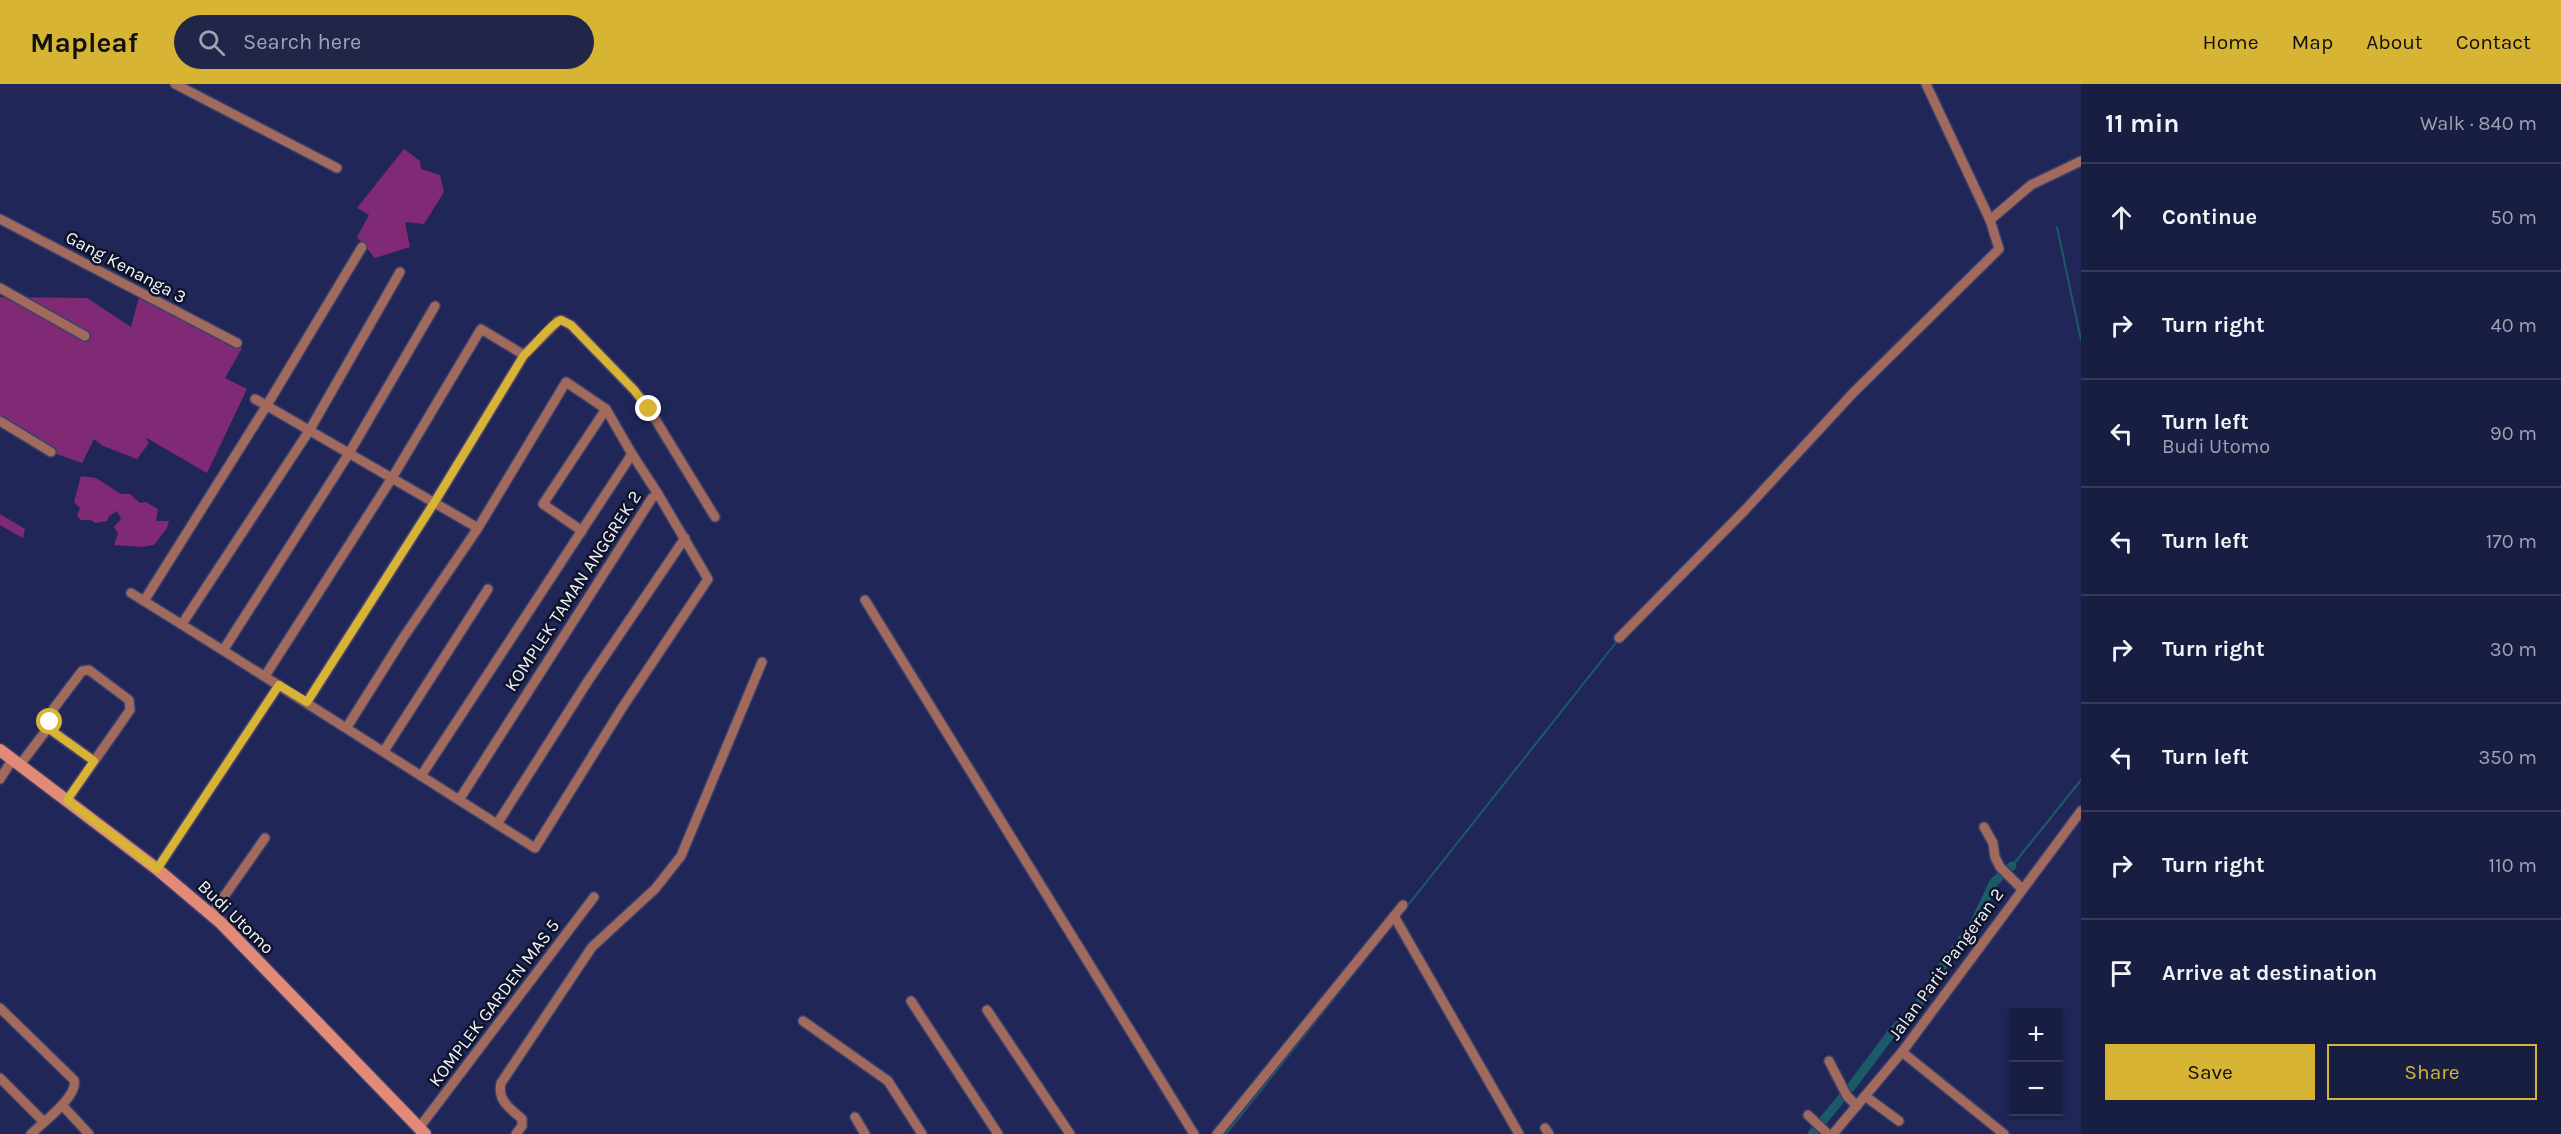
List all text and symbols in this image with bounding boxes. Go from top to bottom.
search box [174,15,594,69]
text: Mapleaf [30,26,138,59]
icon: search [195,26,228,59]
text: Search here [243,29,361,55]
text: Home [2203,30,2259,54]
text: Map [2292,30,2333,54]
text: About [2366,30,2423,54]
text: Contact [2456,30,2531,54]
text: 11 min [2105,108,2180,139]
text: Walk · 840 m [2420,112,2537,135]
icon: ahead [2105,201,2138,234]
text: Continue [2162,204,2257,230]
text: 50 m [2490,206,2537,229]
street label: Gang Kenanga 3 [62,226,190,308]
icon: right [2105,309,2138,342]
text: Turn right [2162,312,2265,338]
text: 40 m [2491,314,2537,337]
route end [635,395,661,421]
text: Turn left [2162,409,2249,435]
icon: left [2105,417,2138,450]
text: 90 m [2490,422,2537,445]
text: Budi Utomo [2162,435,2270,458]
street label: KOMPLEK TAMAN ANGGREK 2 [500,486,646,696]
icon: left [2105,525,2138,558]
text: Turn left [2162,528,2249,554]
text: 170 m [2486,530,2537,553]
icon: right [2105,633,2138,666]
text: Turn right [2162,636,2265,662]
text: 30 m [2490,638,2537,661]
route start [36,708,62,734]
icon: left [2105,741,2138,774]
text: Turn left [2162,744,2249,770]
text: 350 m [2479,746,2537,769]
icon: right [2105,849,2138,882]
text: Turn right [2162,852,2265,878]
text: 110 m [2488,854,2537,877]
street label: Budi Utomo [193,875,279,959]
street label: Jalan Parit Pangeran 2 [1884,884,2008,1044]
street label: KOMPLEK GARDEN MAS 5 [424,915,564,1091]
icon: arrive [2105,957,2138,990]
text: Arrive at destination [2162,960,2377,986]
map controls [2009,1008,2063,1116]
button: + [2009,1008,2063,1062]
button: Save [2105,1044,2315,1100]
button: Share [2327,1044,2537,1100]
button: − [2009,1062,2063,1116]

